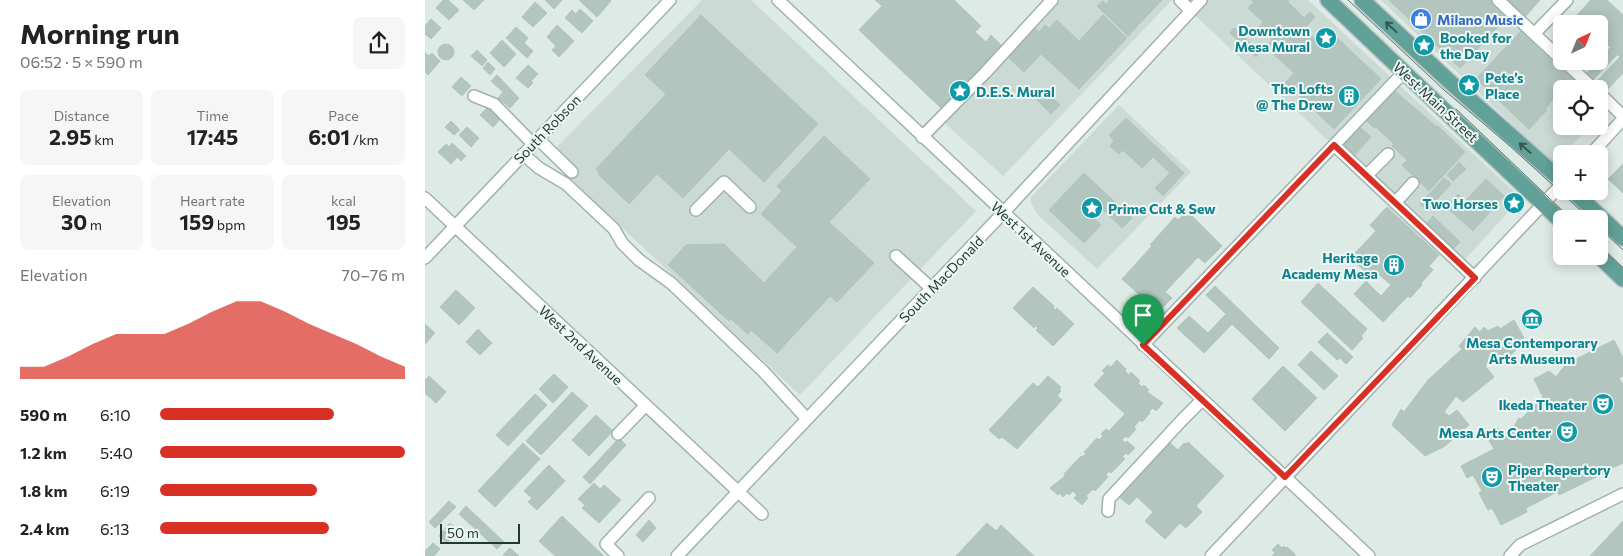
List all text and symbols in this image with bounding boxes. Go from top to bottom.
shop icon: Milano Music [1409,7,1433,31]
place label: Milano Music [1437,11,1524,28]
north arrow [1553,15,1607,70]
map controls [1553,15,1608,265]
text: Morning run [20,16,180,50]
button: share [353,17,405,69]
one-way arrow [1385,21,1397,33]
place label: Downtown Mesa Mural [1234,22,1310,55]
place icon: Downtown Mesa Mural [1314,26,1338,50]
place label: Booked for the Day [1440,29,1512,62]
place icon: Booked for the Day [1412,33,1436,57]
text: 06:52 · 5 × 590 m [20,52,143,71]
street label: West Main Street [1390,58,1482,146]
place label: Pete’s Place [1485,69,1524,102]
place icon: Pete’s Place [1457,73,1481,97]
place icon: D.E.S. Mural [948,79,972,103]
place label: The Lofts @ The Drew [1256,80,1333,113]
button: locate [1553,80,1608,135]
place label: D.E.S. Mural [976,83,1055,100]
building icon: The Lofts @ The Drew [1337,84,1361,108]
street label: South Robson [510,91,584,167]
text: Distance [54,107,109,124]
text: Time [196,107,229,124]
text: Pace [328,107,359,124]
text: 2.95 [49,124,91,149]
text: 17:45 [187,124,238,149]
text: 6:01 [308,124,350,149]
text: km [91,131,114,148]
text: /km [350,131,379,148]
one-way arrow [1518,142,1531,154]
button: + [1553,145,1608,200]
place icon: Two Horses [1502,191,1526,215]
text: Elevation [52,192,111,209]
text: Heart rate [180,192,245,209]
text: kcal [331,192,356,209]
place label: Two Horses [1423,195,1498,212]
place icon: Prime Cut & Sew [1080,196,1104,220]
street label: West 1st Avenue [988,198,1074,280]
place label: Prime Cut & Sew [1108,200,1216,217]
text: 30 [61,209,87,234]
text: 159 [179,209,214,234]
text: 195 [326,209,361,234]
button: − [1553,210,1608,265]
text: m [87,216,102,233]
text: bpm [214,216,246,233]
street label: South MacDonald [895,232,987,326]
place label: Heritage Academy Mesa [1282,249,1378,282]
building icon: Heritage Academy Mesa [1382,253,1406,277]
text: Elevation [20,265,88,284]
text: 70–76 m [342,265,405,284]
pin [1122,294,1164,345]
icon: arrive [1129,301,1157,329]
street label: West 2nd Avenue [535,302,627,388]
museum icon: Mesa Contemporary Arts Museum [1520,307,1544,331]
place label: Mesa Contemporary Arts Museum [1466,334,1598,367]
theatre icon: Ikeda Theater [1591,392,1615,416]
place label: Ikeda Theater [1498,396,1587,413]
text: 590 m [20,405,67,424]
text: 6:10 [100,405,131,424]
theatre icon: Mesa Arts Center [1555,420,1579,444]
place label: Mesa Arts Center [1439,424,1551,441]
text: 1.2 km [20,443,67,462]
text: 5:40 [100,443,133,462]
place label: Piper Repertory Theater [1508,461,1611,494]
theatre icon: Piper Repertory Theater [1480,465,1504,489]
text: 1.8 km [20,481,67,500]
text: 6:19 [100,481,130,500]
text: 2.4 km [20,519,69,538]
text: 6:13 [100,519,129,538]
scale bar [440,521,520,544]
text: 50 m [447,524,479,541]

